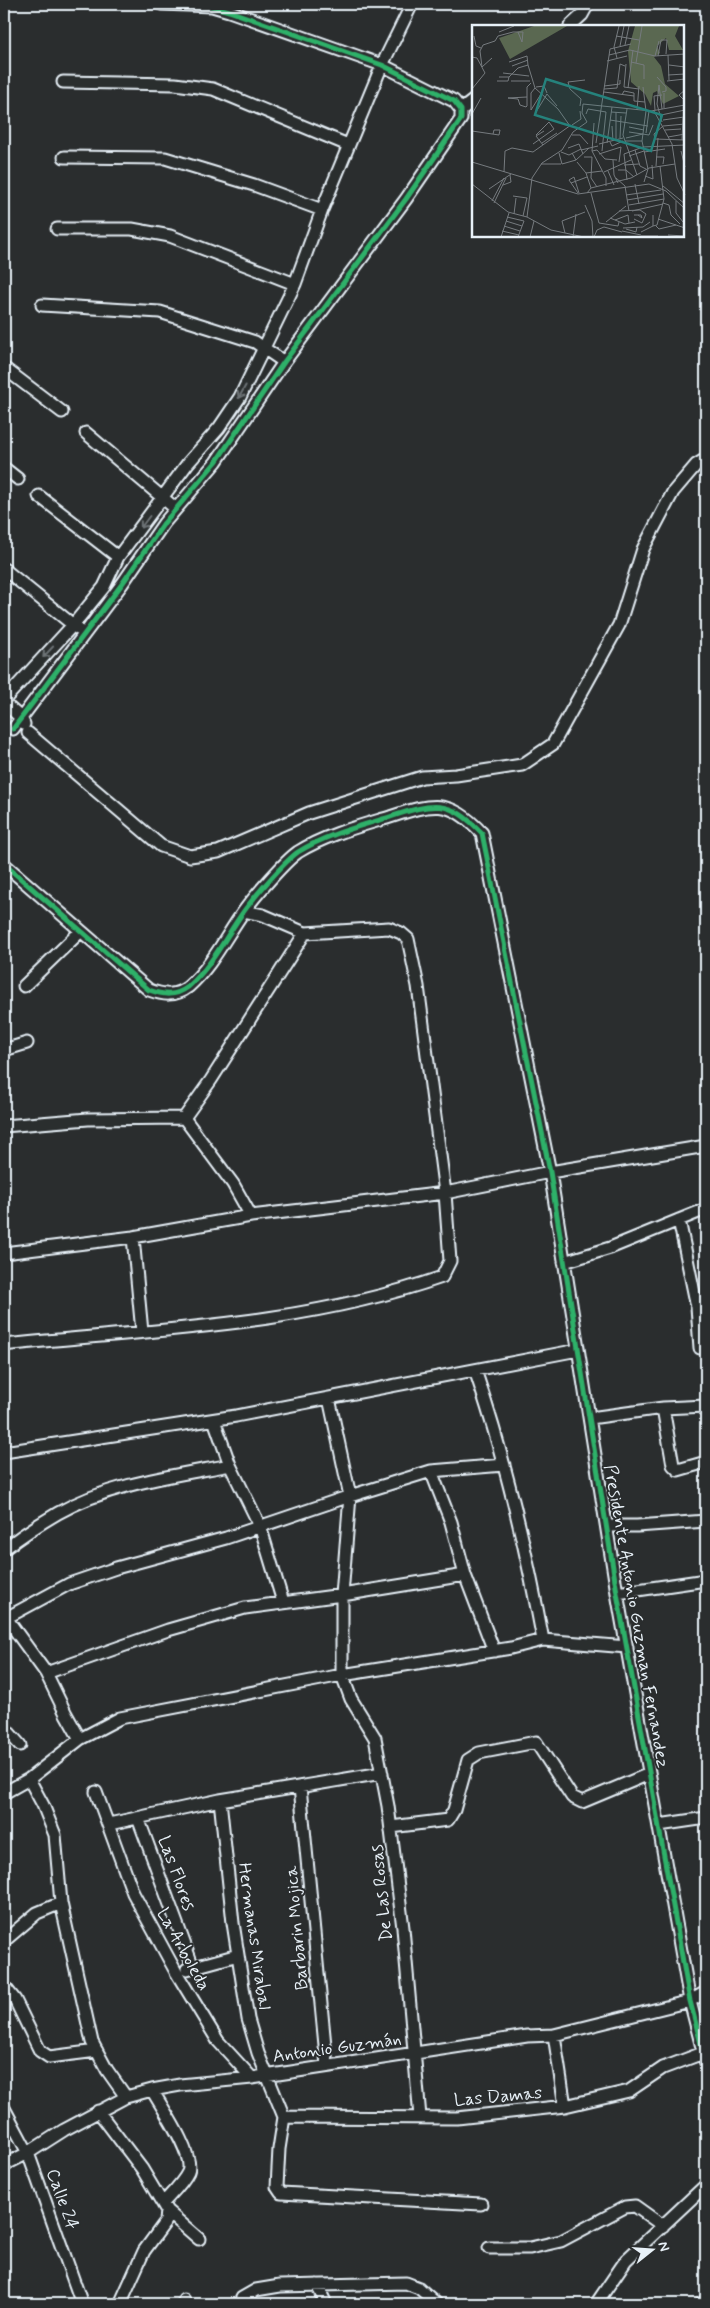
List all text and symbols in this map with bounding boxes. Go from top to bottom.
inset map [472,25,685,238]
one-way arrow [237,385,247,400]
one-way arrow [139,515,150,528]
one-way arrow [42,646,54,658]
street label: Presidente Antonio Guzman Fernandez [598,1463,675,1770]
street label: Las Flores [151,1833,201,1914]
street label: De Las Rosas [365,1843,399,1942]
street label: Hermanas Mirabal [232,1861,276,2011]
street label: Barbarin Mojica [280,1865,314,1991]
street label: La Arboleda [151,1904,216,1995]
street label: Antonio Guzmán [271,2027,403,2069]
street label: Las Damas [453,2081,543,2113]
street label: Calle 24 [40,2165,84,2233]
north arrow [628,2226,678,2276]
text: N [654,2239,673,2254]

